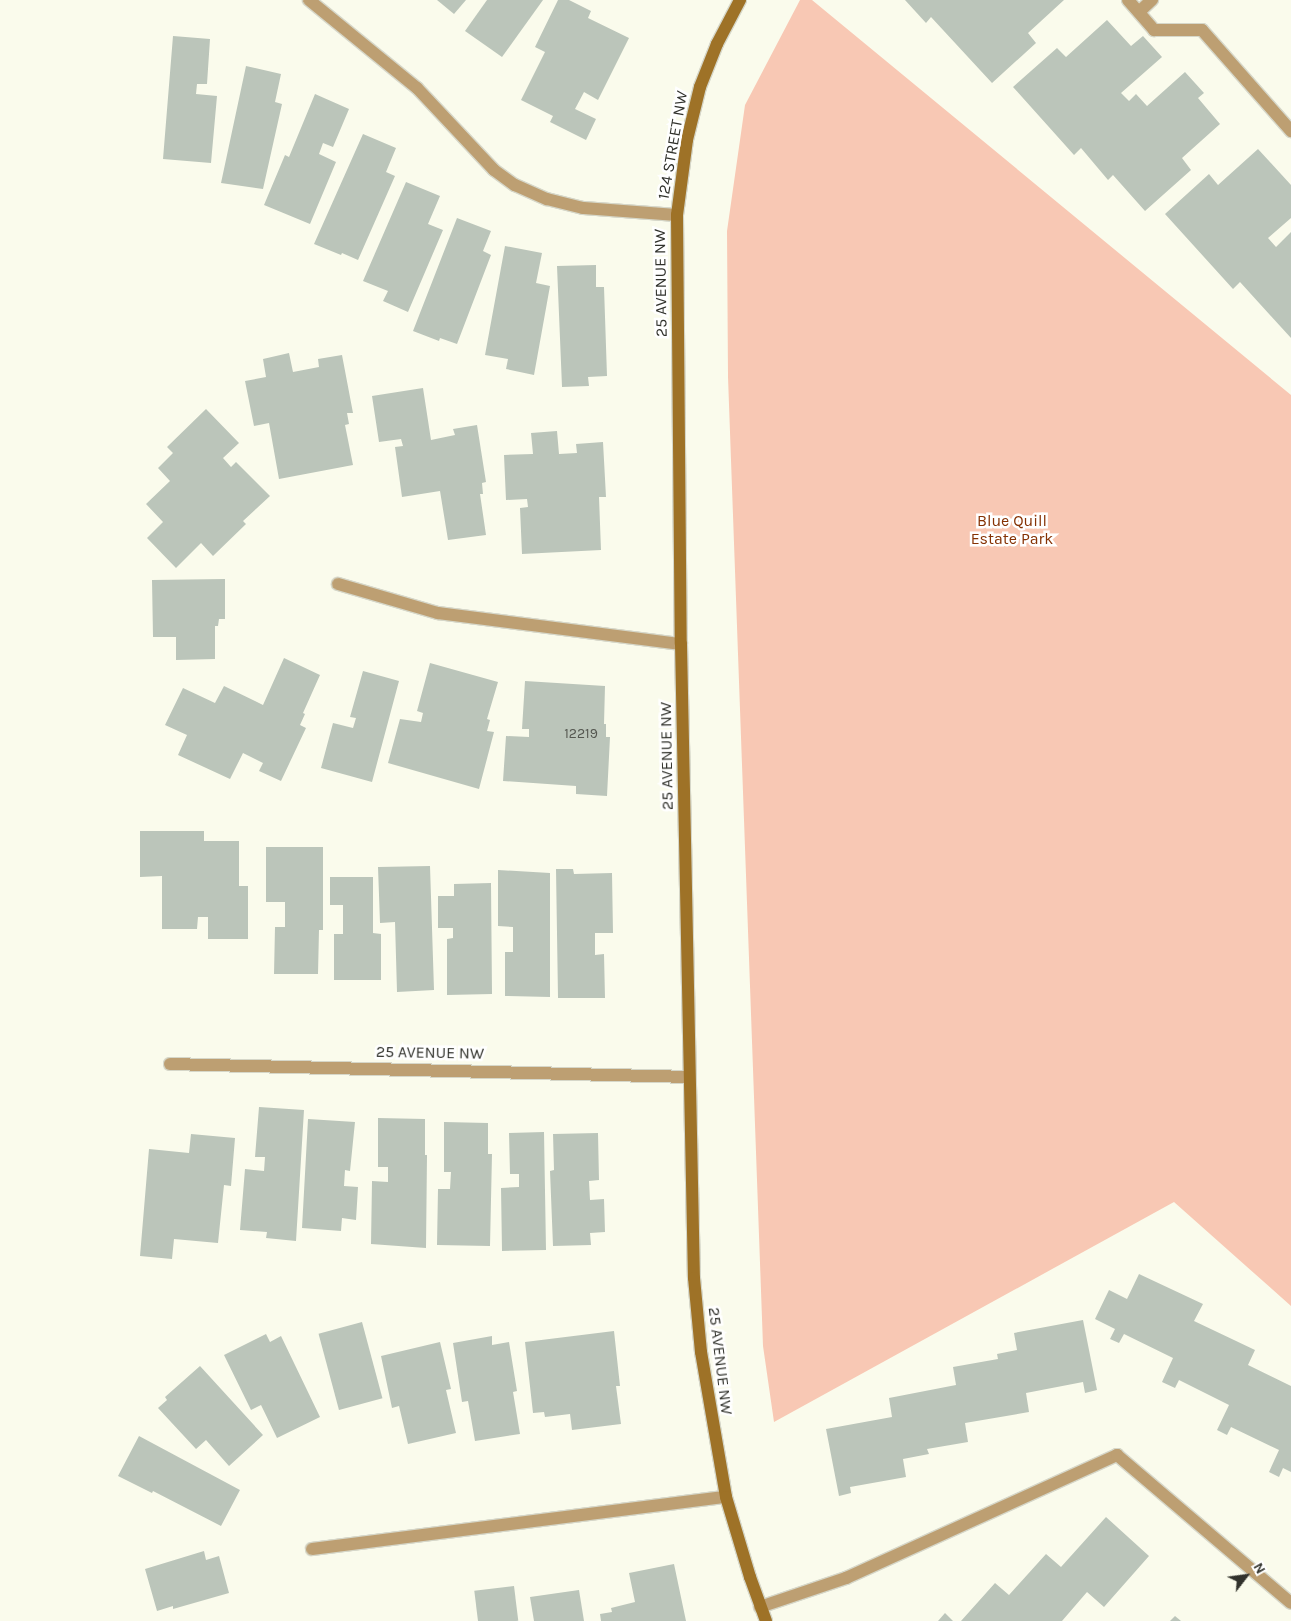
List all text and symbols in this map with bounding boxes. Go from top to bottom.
street label: 124 STREET NW [654,89,692,201]
street label: 25 AVENUE NW [650,229,672,337]
park label: Blue Quill Estate Park [971,511,1053,549]
street label: 25 AVENUE NW [656,702,678,810]
house number: 12219 [564,726,598,742]
street label: 25 AVENUE NW [376,1042,484,1064]
street label: 25 AVENUE NW [704,1306,736,1416]
north arrow [1221,1551,1271,1601]
text: N [1250,1560,1269,1577]

